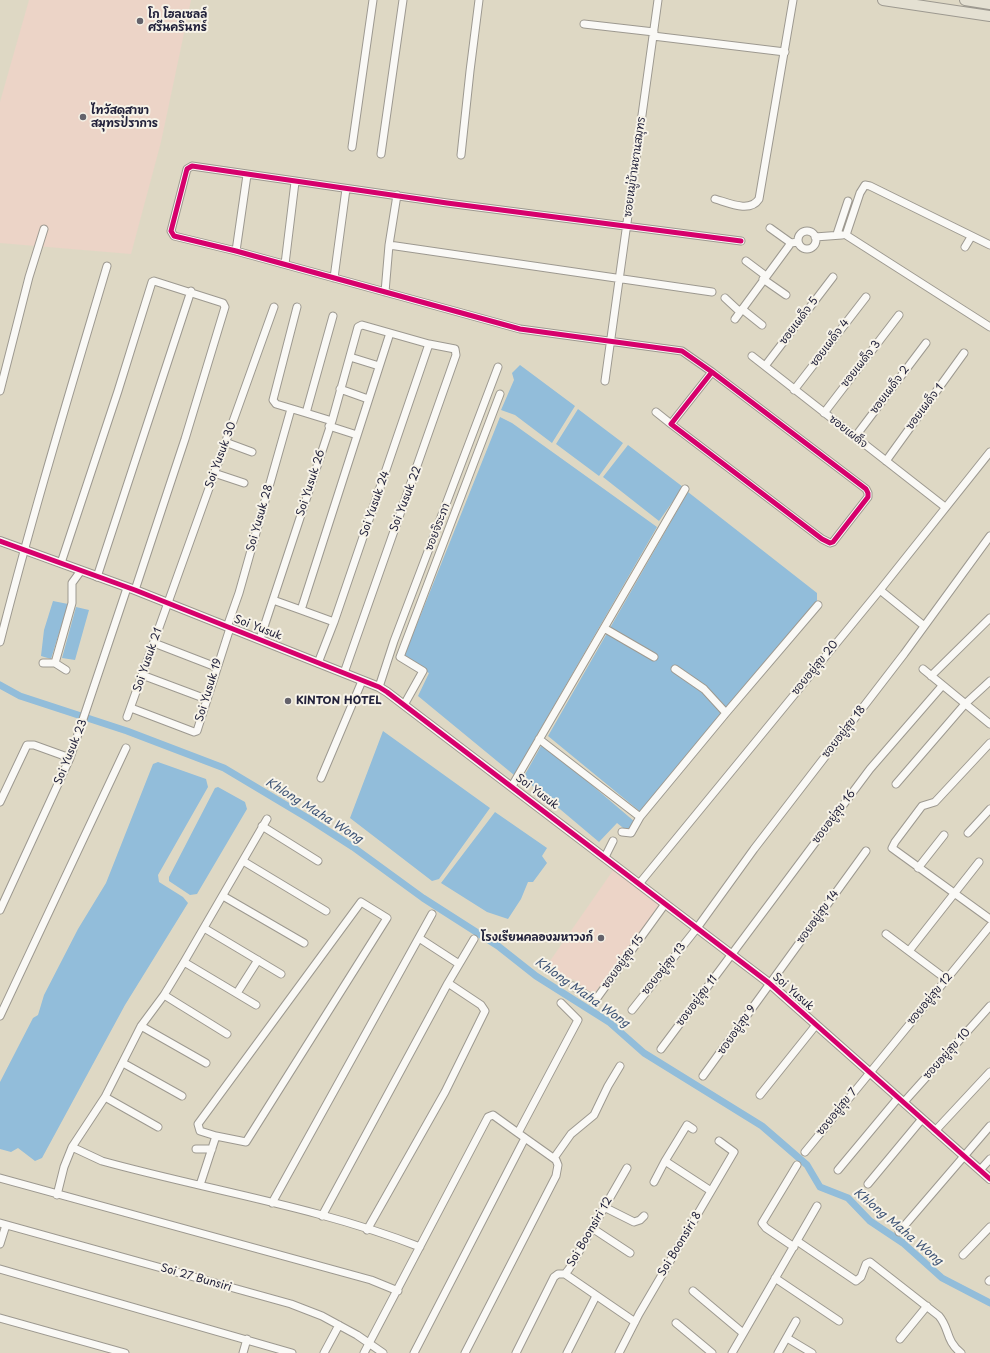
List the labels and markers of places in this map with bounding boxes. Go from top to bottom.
place label: โก โฮลเซลล์ ศรีนครินทร์ [148,8,207,34]
marker: โก โฮลเซลล์ ศรีนครินทร์ [135,16,145,26]
place label: ไทวัสดุสาขา สมุทรปราการ [91,104,158,130]
marker: ไทวัสดุสาขา สมุทรปราการ [78,112,88,122]
place label: KINTON HOTEL [296,694,382,708]
marker: KINTON HOTEL [283,696,293,706]
place label: โรงเรียนคลองมหาวงก์ [481,931,593,945]
marker: โรงเรียนคลองมหาวงก์ [596,933,606,943]

